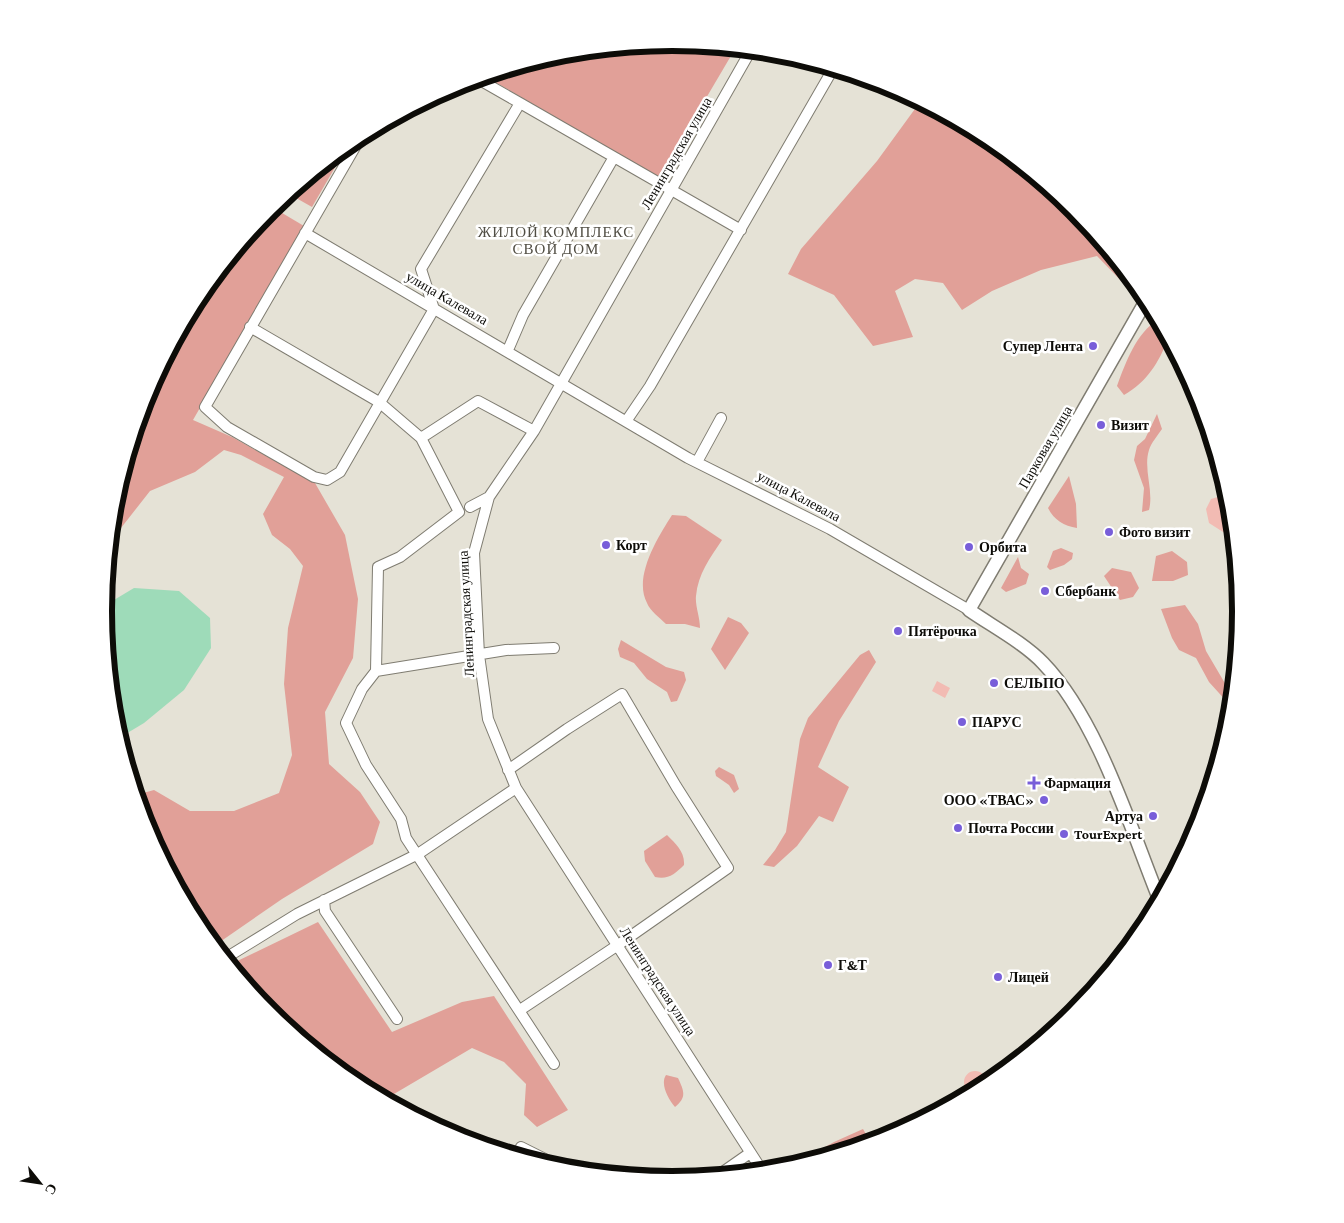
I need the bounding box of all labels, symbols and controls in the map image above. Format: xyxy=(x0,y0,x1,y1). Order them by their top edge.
street label: Ленинградская улица xyxy=(637,93,715,212)
district label: ЖИЛОЙ КОМПЛЕКС СВОЙ ДОМ xyxy=(478,224,634,257)
street label: улица Калевала xyxy=(403,268,491,328)
place label: Супер Лента xyxy=(1003,338,1083,354)
marker: Супер Лента xyxy=(1087,340,1099,352)
street label: Парковая улица xyxy=(1015,402,1075,491)
place label: Визит xyxy=(1111,417,1149,433)
marker: Визит xyxy=(1095,419,1107,431)
street label: улица Калевала xyxy=(755,467,844,525)
place label: Фото визит xyxy=(1119,524,1191,540)
marker: Фото визит xyxy=(1103,526,1115,538)
place label: Корт xyxy=(616,537,647,553)
marker: Корт xyxy=(600,539,612,551)
place label: Орбита xyxy=(979,539,1027,555)
marker: Орбита xyxy=(963,541,975,553)
street label: Ленинградская улица xyxy=(455,549,477,678)
place label: Сбербанк xyxy=(1055,583,1117,599)
marker: Сбербанк xyxy=(1039,585,1051,597)
place label: Пятёрочка xyxy=(908,623,977,639)
marker: Пятёрочка xyxy=(892,625,904,637)
place label: СЕЛЬПО xyxy=(1004,675,1065,691)
marker: СЕЛЬПО xyxy=(988,677,1000,689)
place label: ПАРУС xyxy=(972,714,1022,730)
marker: ПАРУС xyxy=(956,716,968,728)
place label: Фармация xyxy=(1044,775,1111,791)
marker: Фармация xyxy=(1028,777,1040,789)
place label: ООО «ТВАС» xyxy=(944,792,1034,808)
marker: ООО «ТВАС» xyxy=(1038,794,1050,806)
place label: Артуа xyxy=(1105,808,1143,824)
marker: Артуа xyxy=(1147,810,1159,822)
place label: Почта России xyxy=(968,820,1054,836)
marker: Почта России xyxy=(952,822,964,834)
place label: TourExpert xyxy=(1074,826,1143,842)
marker: TourExpert xyxy=(1058,828,1070,840)
street label: Ленинградская улица xyxy=(617,923,700,1039)
place label: Г&Т xyxy=(838,957,868,973)
marker: Г&Т xyxy=(822,959,834,971)
place label: Лицей xyxy=(1008,969,1049,985)
marker: Лицей xyxy=(992,971,1004,983)
north arrow xyxy=(15,1158,65,1208)
text: С xyxy=(42,1181,61,1198)

